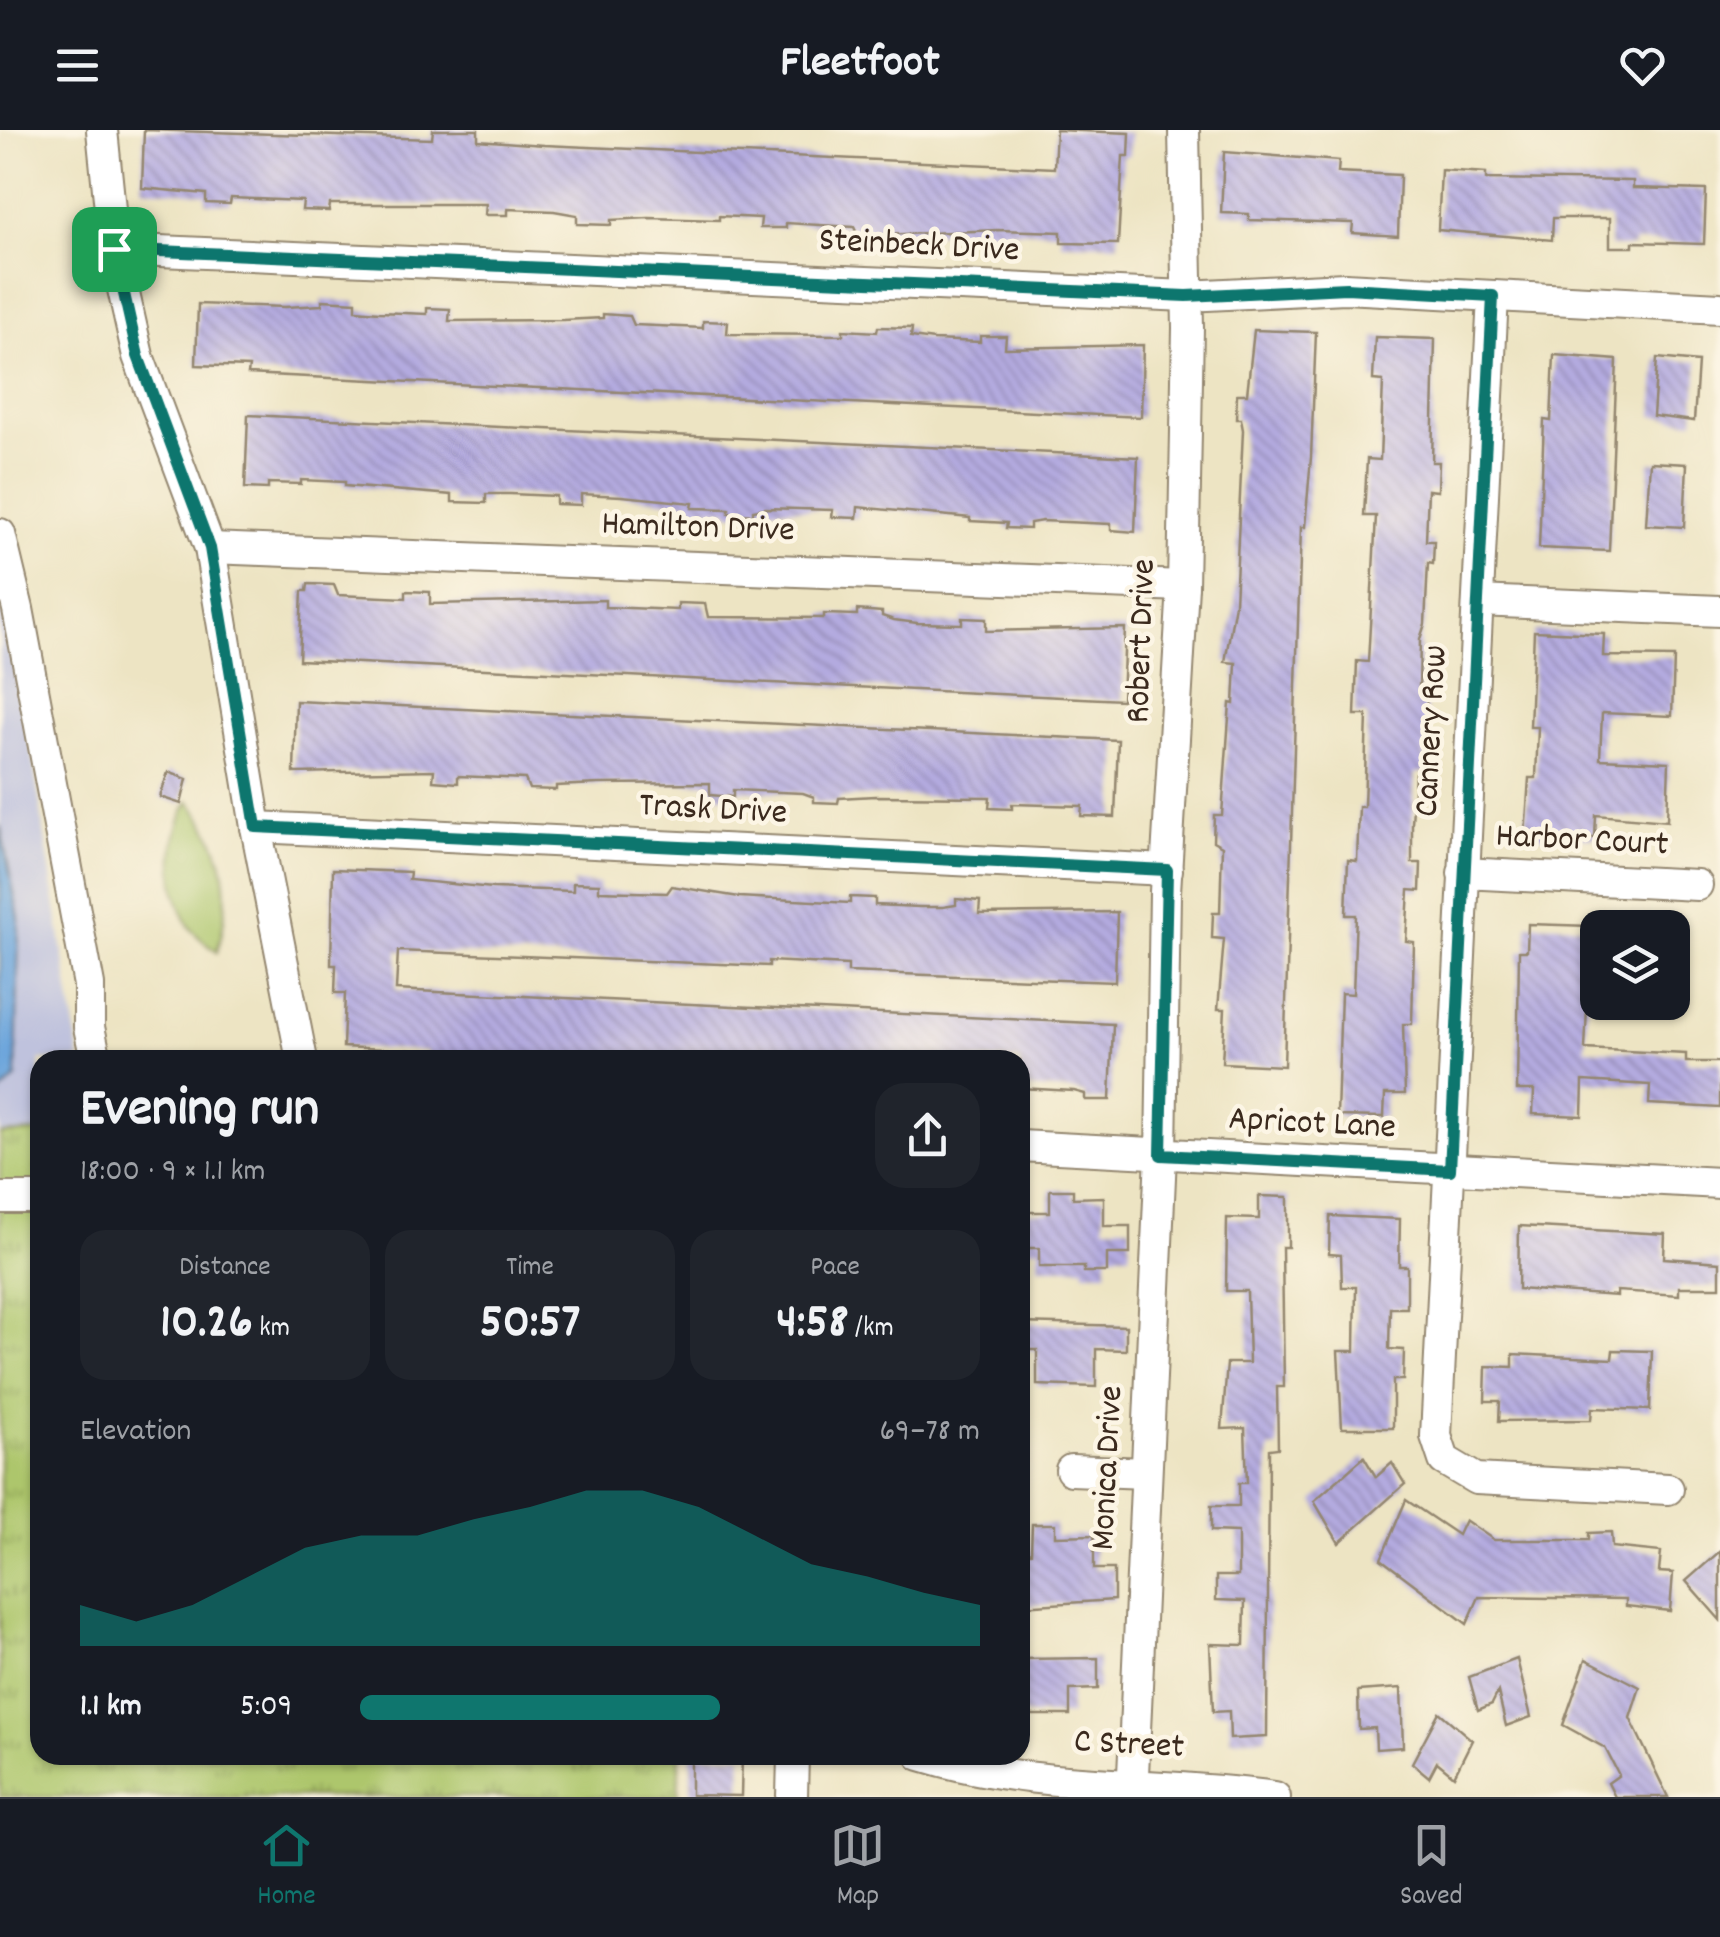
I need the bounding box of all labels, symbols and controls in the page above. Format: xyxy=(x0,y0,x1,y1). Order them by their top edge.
text: Fleetfoot xyxy=(780,33,940,97)
icon: menu xyxy=(50,38,105,93)
icon: heart xyxy=(1615,38,1670,93)
pin xyxy=(72,207,157,292)
street label: Steinbeck Drive xyxy=(817,217,1021,277)
icon: arrive xyxy=(87,222,142,277)
street label: Hamilton Drive xyxy=(601,501,795,557)
street label: Robert Drive xyxy=(1115,558,1171,724)
street label: Cannery Row xyxy=(1404,644,1462,818)
street label: Trask Drive xyxy=(638,782,788,840)
street label: Harbor Court xyxy=(1494,813,1670,871)
map controls xyxy=(1580,910,1690,1020)
button: layers xyxy=(1580,910,1690,1020)
text: Evening run xyxy=(80,1073,319,1152)
button: share xyxy=(875,1083,980,1188)
street label: Apricot Lane xyxy=(1227,1096,1397,1154)
text: 18:00 · 9 × 1.1 km xyxy=(80,1150,266,1196)
text: Distance xyxy=(179,1249,271,1289)
text: Time xyxy=(506,1249,554,1289)
text: Pace xyxy=(810,1249,860,1289)
text: 10.26 xyxy=(160,1289,253,1361)
text: 50:57 xyxy=(480,1289,581,1361)
text: 4:58 xyxy=(776,1289,849,1361)
text: km xyxy=(253,1310,290,1350)
text: /km xyxy=(849,1310,894,1350)
street label: Monica Drive xyxy=(1080,1384,1138,1552)
text: Elevation xyxy=(80,1410,191,1456)
text: 69–78 m xyxy=(879,1410,980,1456)
text: 1.1 km xyxy=(80,1685,142,1731)
text: 5:09 xyxy=(240,1685,292,1731)
street label: C Street xyxy=(1073,1718,1185,1774)
tab: Home xyxy=(257,1818,316,1918)
tab: Map xyxy=(830,1818,885,1918)
tab: Saved xyxy=(1400,1818,1463,1918)

